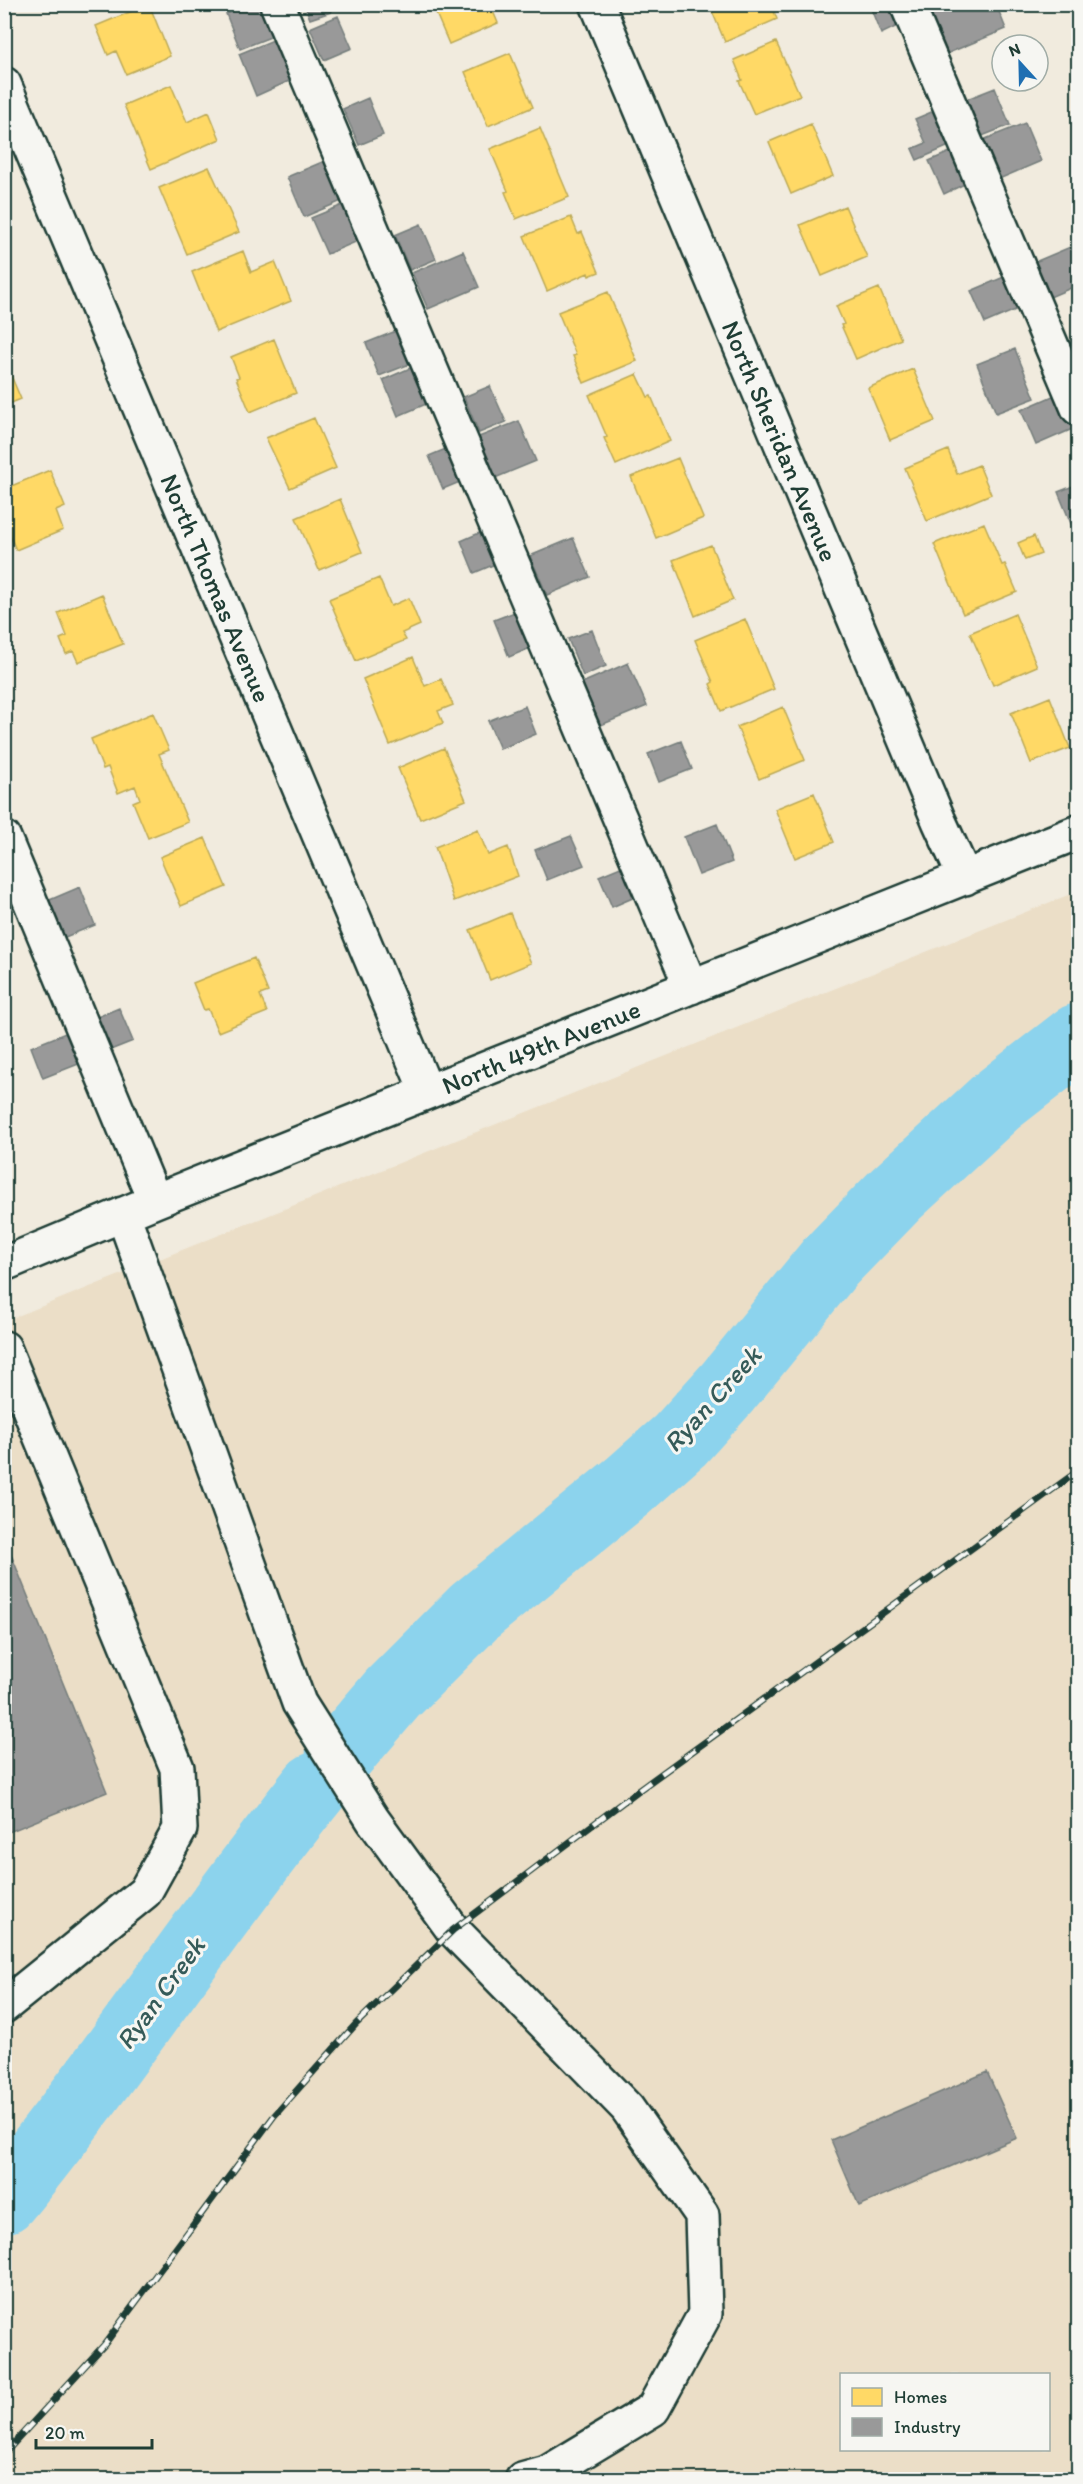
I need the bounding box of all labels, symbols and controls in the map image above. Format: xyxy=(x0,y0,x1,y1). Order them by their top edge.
north arrow xyxy=(990,33,1050,93)
text: N xyxy=(1006,39,1023,60)
street label: North Sheridan Avenue xyxy=(715,316,845,566)
street label: North Thomas Avenue xyxy=(153,469,279,707)
street label: North 49th Avenue xyxy=(437,993,645,1101)
water label: Ryan Creek xyxy=(656,1338,769,1459)
water label: Ryan Creek xyxy=(108,1929,213,2056)
legend xyxy=(840,2373,1050,2451)
text: Homes xyxy=(894,2386,947,2408)
scale bar xyxy=(36,2412,152,2450)
text: Industry xyxy=(894,2416,961,2438)
text: 20 m xyxy=(45,2422,85,2444)

